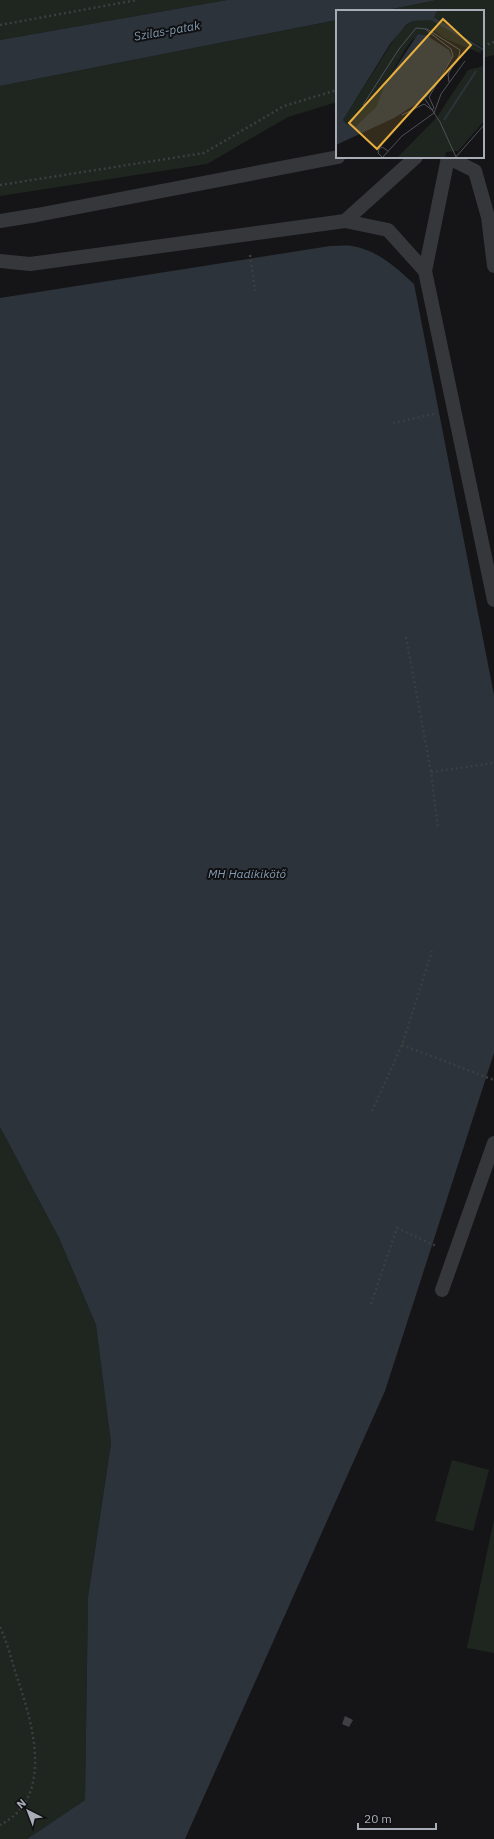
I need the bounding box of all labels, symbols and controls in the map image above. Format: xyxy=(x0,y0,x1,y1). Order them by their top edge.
inset map xyxy=(336,10,484,158)
water label: Szilas-patak xyxy=(133,17,202,44)
water label: MH Hadikikötő xyxy=(208,866,286,881)
north arrow xyxy=(8,1791,48,1831)
text: N xyxy=(14,1796,29,1811)
scale bar xyxy=(358,1805,436,1831)
text: 20 m xyxy=(364,1811,392,1826)

